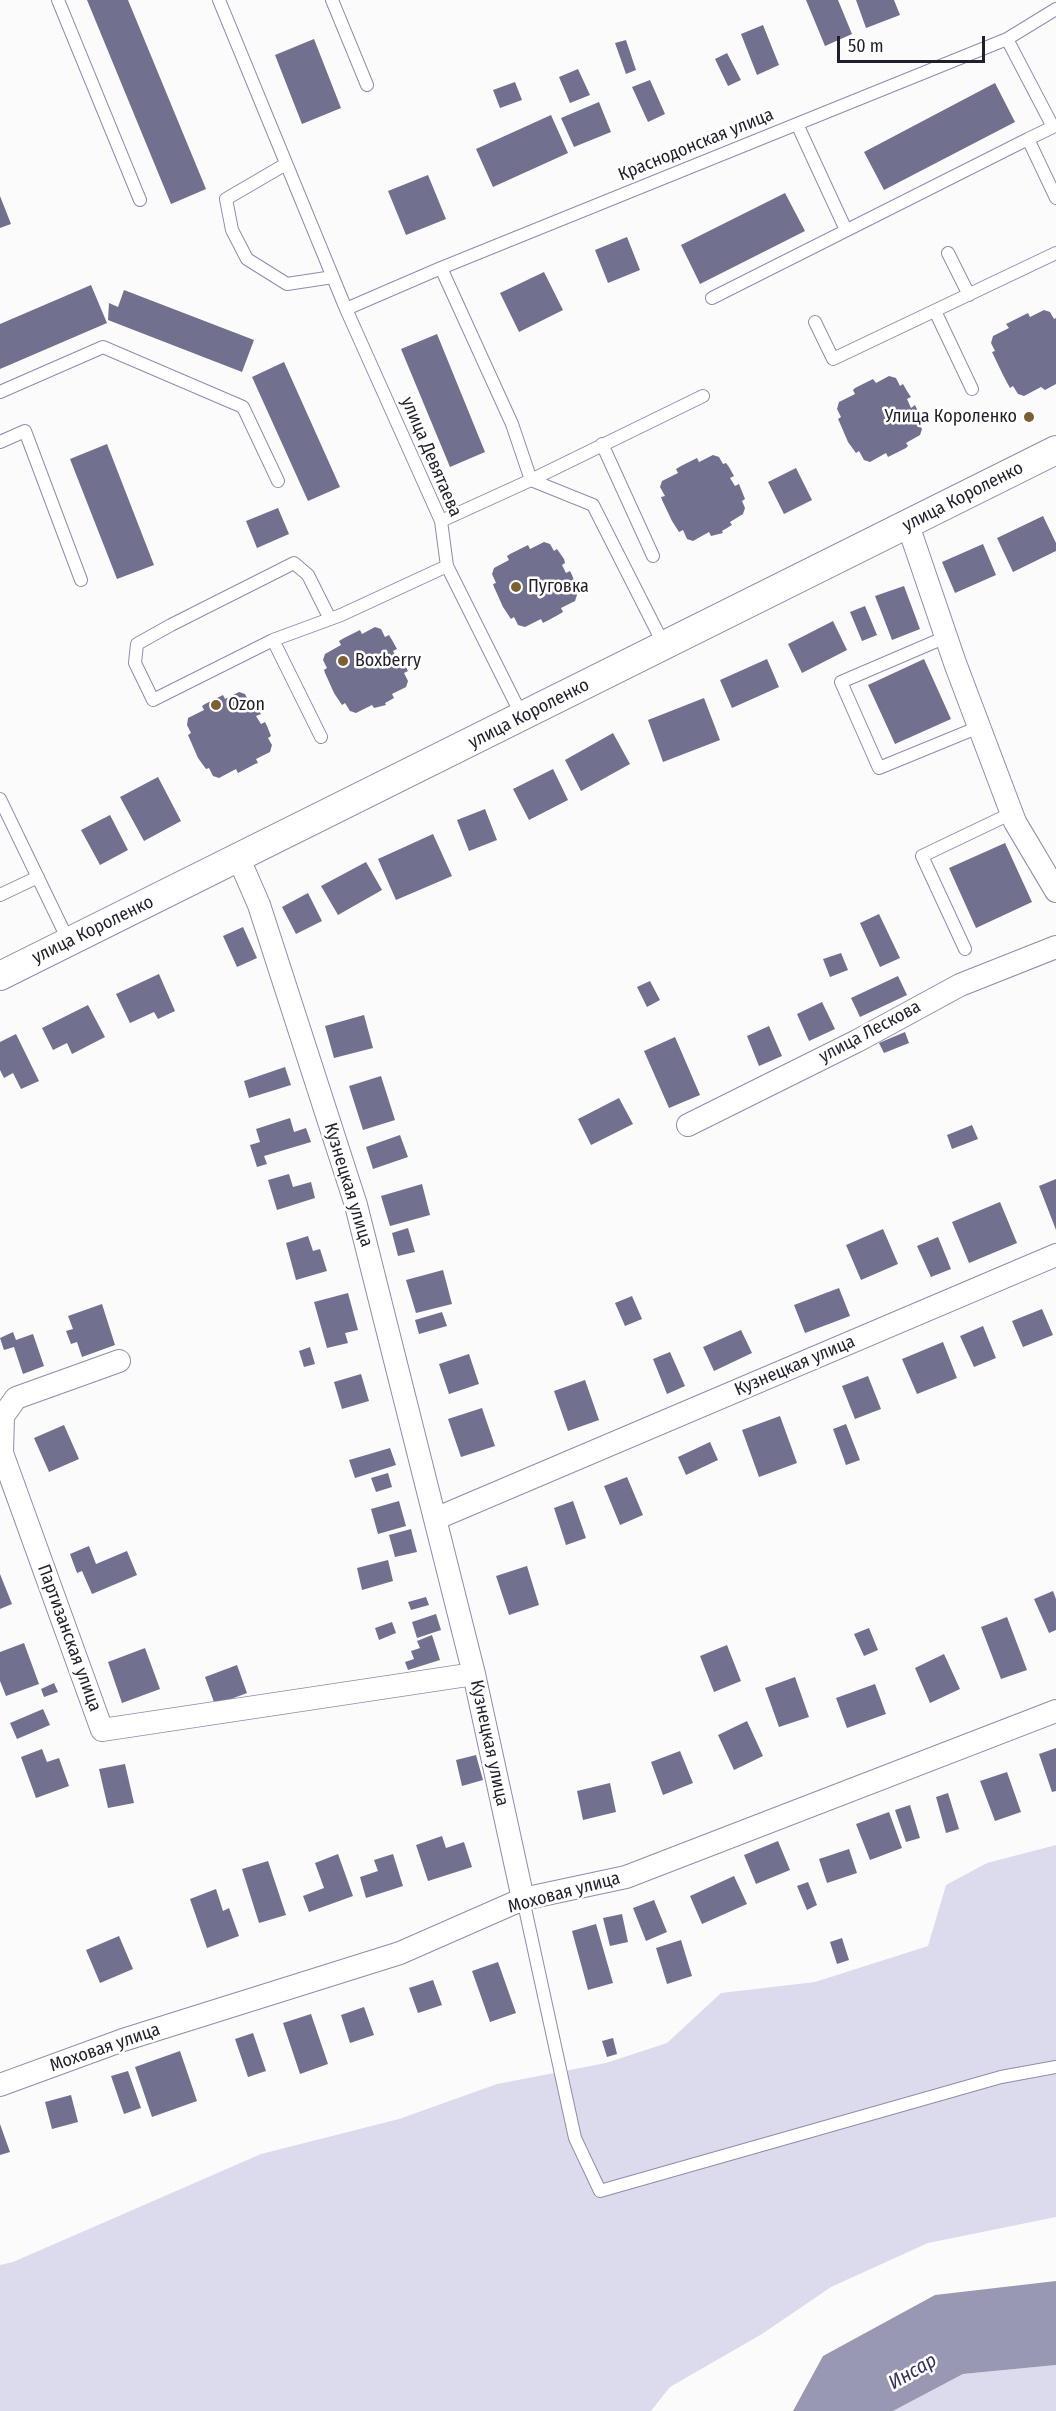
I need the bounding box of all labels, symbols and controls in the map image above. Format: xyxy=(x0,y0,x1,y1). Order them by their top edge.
scale bar xyxy=(840,24,988,62)
text: 50 m xyxy=(848,35,884,57)
street label: Краснодонская улица xyxy=(615,104,777,186)
street label: улица Девятаева xyxy=(396,394,466,520)
place label: Улица Короленко xyxy=(884,406,1017,428)
marker: Улица Короленко xyxy=(1022,410,1036,424)
street label: улица Короленко xyxy=(899,457,1027,537)
place label: Пуговка xyxy=(528,576,589,598)
marker: Пуговка xyxy=(509,580,523,594)
place label: Boxberry xyxy=(355,650,421,672)
marker: Boxberry xyxy=(336,654,350,668)
street label: улица Короленко xyxy=(465,674,593,754)
place label: Ozon xyxy=(228,694,265,716)
marker: Ozon xyxy=(209,698,223,712)
street label: улица Короленко xyxy=(29,891,157,969)
street label: улица Лескова xyxy=(816,996,924,1068)
street label: Кузнецкая улица xyxy=(319,1120,377,1250)
street label: Кузнецкая улица xyxy=(732,1331,858,1401)
street label: Партизанская улица xyxy=(32,1561,106,1715)
street label: Кузнецкая улица xyxy=(465,1678,513,1808)
street label: Моховая улица xyxy=(506,1868,622,1918)
street label: Моховая улица xyxy=(47,2019,163,2077)
water label: Инсар xyxy=(885,2349,941,2395)

